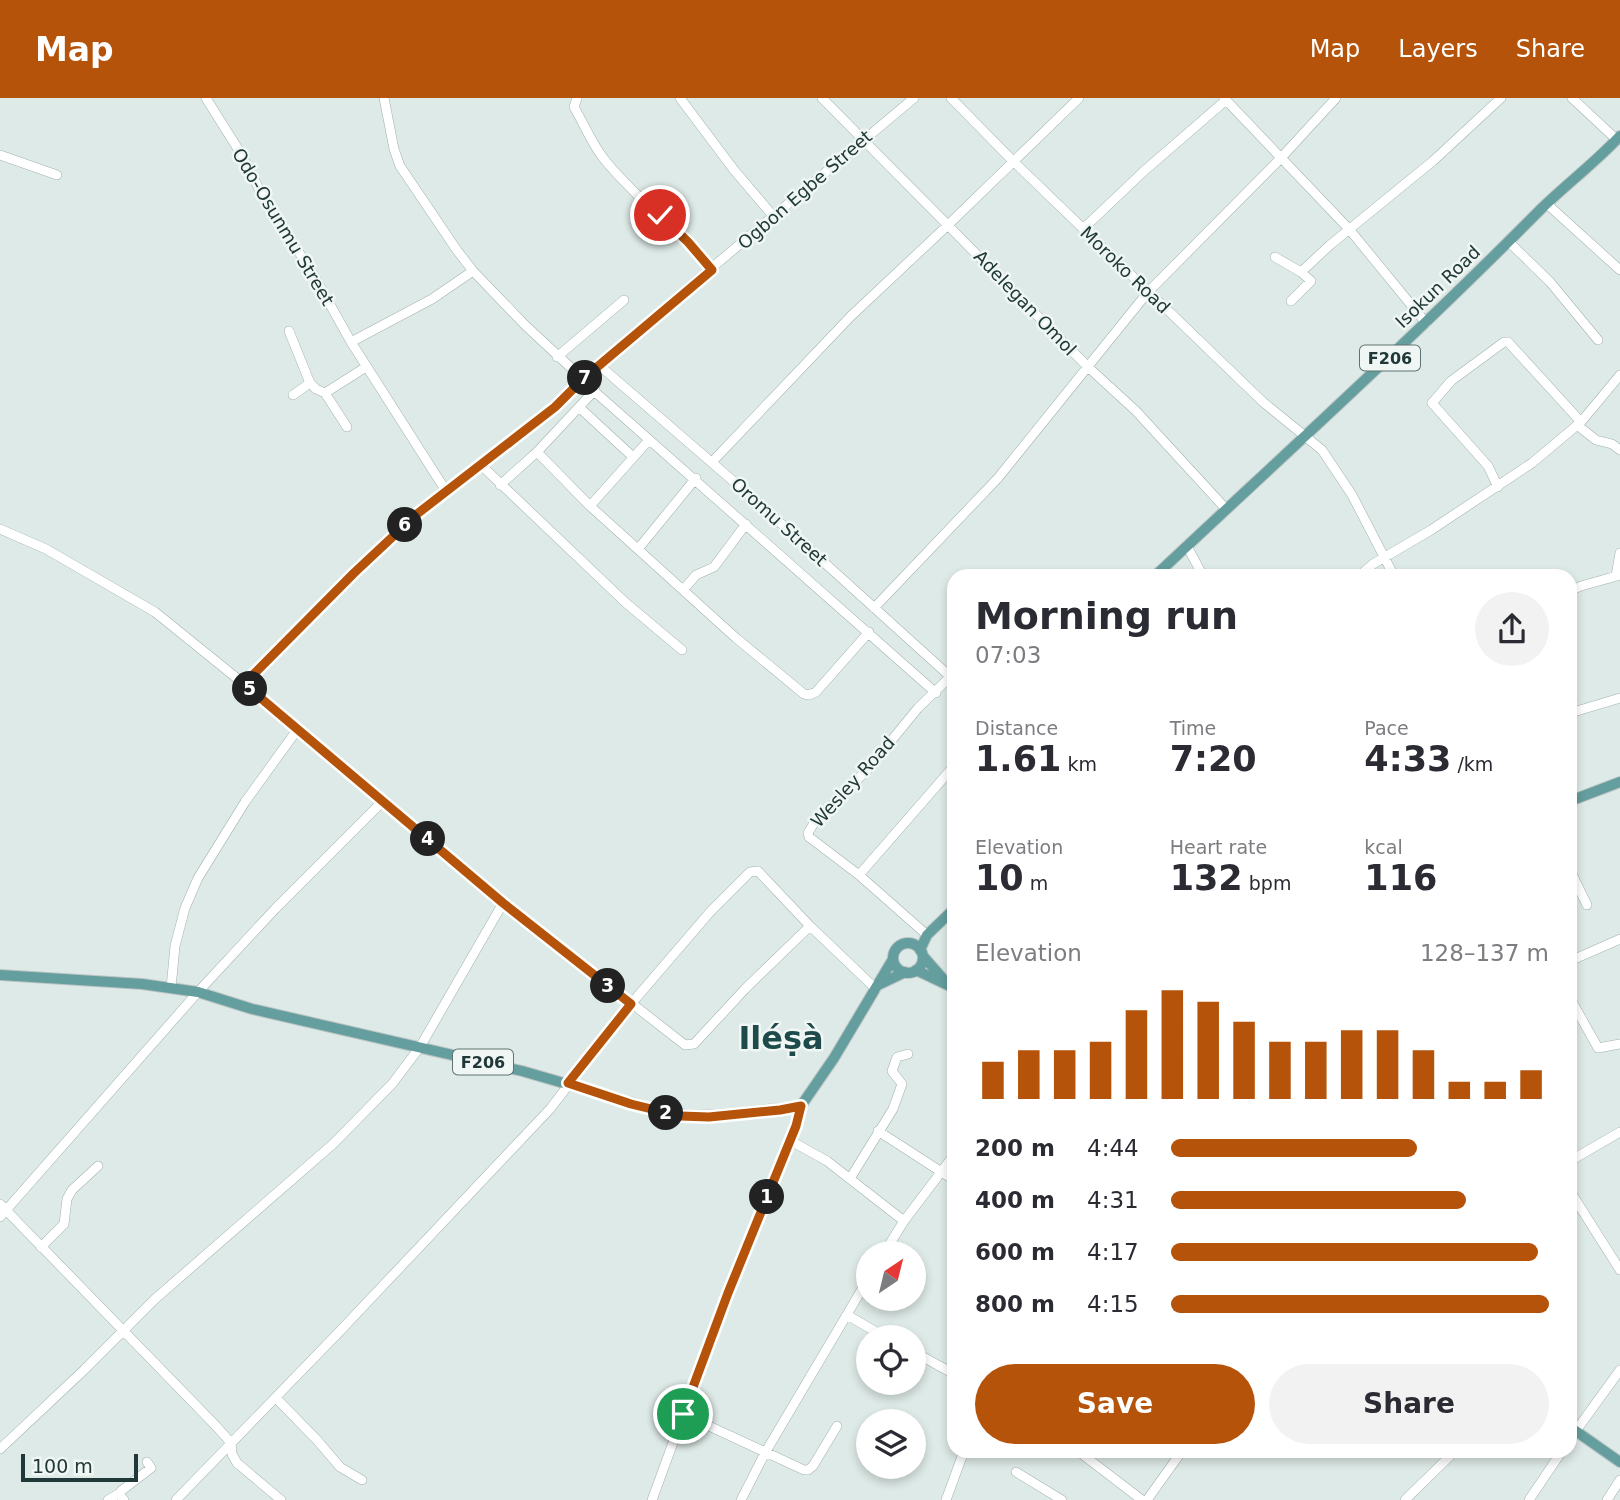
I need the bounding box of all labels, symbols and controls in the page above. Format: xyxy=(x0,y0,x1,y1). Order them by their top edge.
text: Map xyxy=(35,30,114,69)
text: Map xyxy=(1310,35,1360,63)
text: Layers xyxy=(1398,35,1478,63)
text: Share xyxy=(1516,35,1585,63)
street label: Ogbon Egbe Street xyxy=(733,126,876,254)
street label: Odo-Osunmu Street xyxy=(228,144,339,309)
pin xyxy=(630,185,690,245)
icon: check xyxy=(641,196,679,234)
street label: Moroko Road xyxy=(1076,222,1174,318)
street label: Isokun Road xyxy=(1391,241,1484,332)
street label: Adelegan Omol xyxy=(970,246,1081,360)
road number: F206 xyxy=(1360,346,1420,370)
pin: 7 xyxy=(568,360,602,396)
text: 7 xyxy=(578,366,591,388)
street label: Oromu Street xyxy=(727,473,832,570)
pin: 6 xyxy=(388,508,422,542)
text: 6 xyxy=(398,513,411,535)
button: share xyxy=(1475,592,1549,666)
text: Morning run xyxy=(975,594,1238,638)
text: 07:03 xyxy=(975,642,1041,668)
pin: 5 xyxy=(232,672,268,706)
text: 5 xyxy=(243,677,256,699)
text: Distance xyxy=(975,717,1058,739)
text: Time xyxy=(1170,717,1216,739)
text: Pace xyxy=(1364,717,1409,739)
street label: Wesley Road xyxy=(806,732,899,831)
text: 1.61 xyxy=(975,739,1061,779)
text: 7:20 xyxy=(1170,739,1257,779)
text: 4:33 xyxy=(1364,739,1451,779)
text: km xyxy=(1061,753,1097,775)
text: /km xyxy=(1451,753,1493,775)
pin: 4 xyxy=(410,822,446,856)
text: 4 xyxy=(421,827,434,849)
text: Elevation xyxy=(975,836,1063,858)
text: Heart rate xyxy=(1170,836,1267,858)
text: kcal xyxy=(1364,836,1403,858)
text: 10 xyxy=(975,858,1024,898)
text: 132 xyxy=(1170,858,1243,898)
text: 116 xyxy=(1364,858,1437,898)
text: m xyxy=(1024,872,1048,894)
text: bpm xyxy=(1243,872,1291,894)
text: Elevation xyxy=(975,940,1082,966)
text: 128–137 m xyxy=(1420,940,1549,966)
pin: 3 xyxy=(590,968,626,1004)
text: 3 xyxy=(601,974,614,996)
district label: Iléṣà xyxy=(738,1019,824,1057)
road number: F206 xyxy=(453,1050,513,1074)
pin: 2 xyxy=(648,1096,684,1130)
text: 2 xyxy=(659,1101,672,1123)
text: 200 m xyxy=(975,1135,1055,1161)
text: 4:44 xyxy=(1087,1135,1139,1161)
pin: 1 xyxy=(750,1180,784,1214)
text: 1 xyxy=(760,1185,773,1207)
text: 400 m xyxy=(975,1187,1055,1213)
text: 4:31 xyxy=(1087,1187,1139,1213)
text: 600 m xyxy=(975,1239,1055,1265)
text: 4:17 xyxy=(1087,1239,1139,1265)
north arrow xyxy=(856,1241,926,1311)
map controls xyxy=(856,1241,926,1479)
text: 800 m xyxy=(975,1291,1055,1317)
text: 4:15 xyxy=(1087,1291,1139,1317)
button: locate xyxy=(856,1325,926,1395)
button: Save xyxy=(975,1364,1255,1444)
button: Share xyxy=(1269,1364,1549,1444)
pin xyxy=(653,1384,713,1444)
icon: arrive xyxy=(664,1395,702,1433)
button: layers xyxy=(856,1409,926,1479)
scale bar xyxy=(21,1451,138,1483)
text: 100 m xyxy=(32,1455,93,1477)

